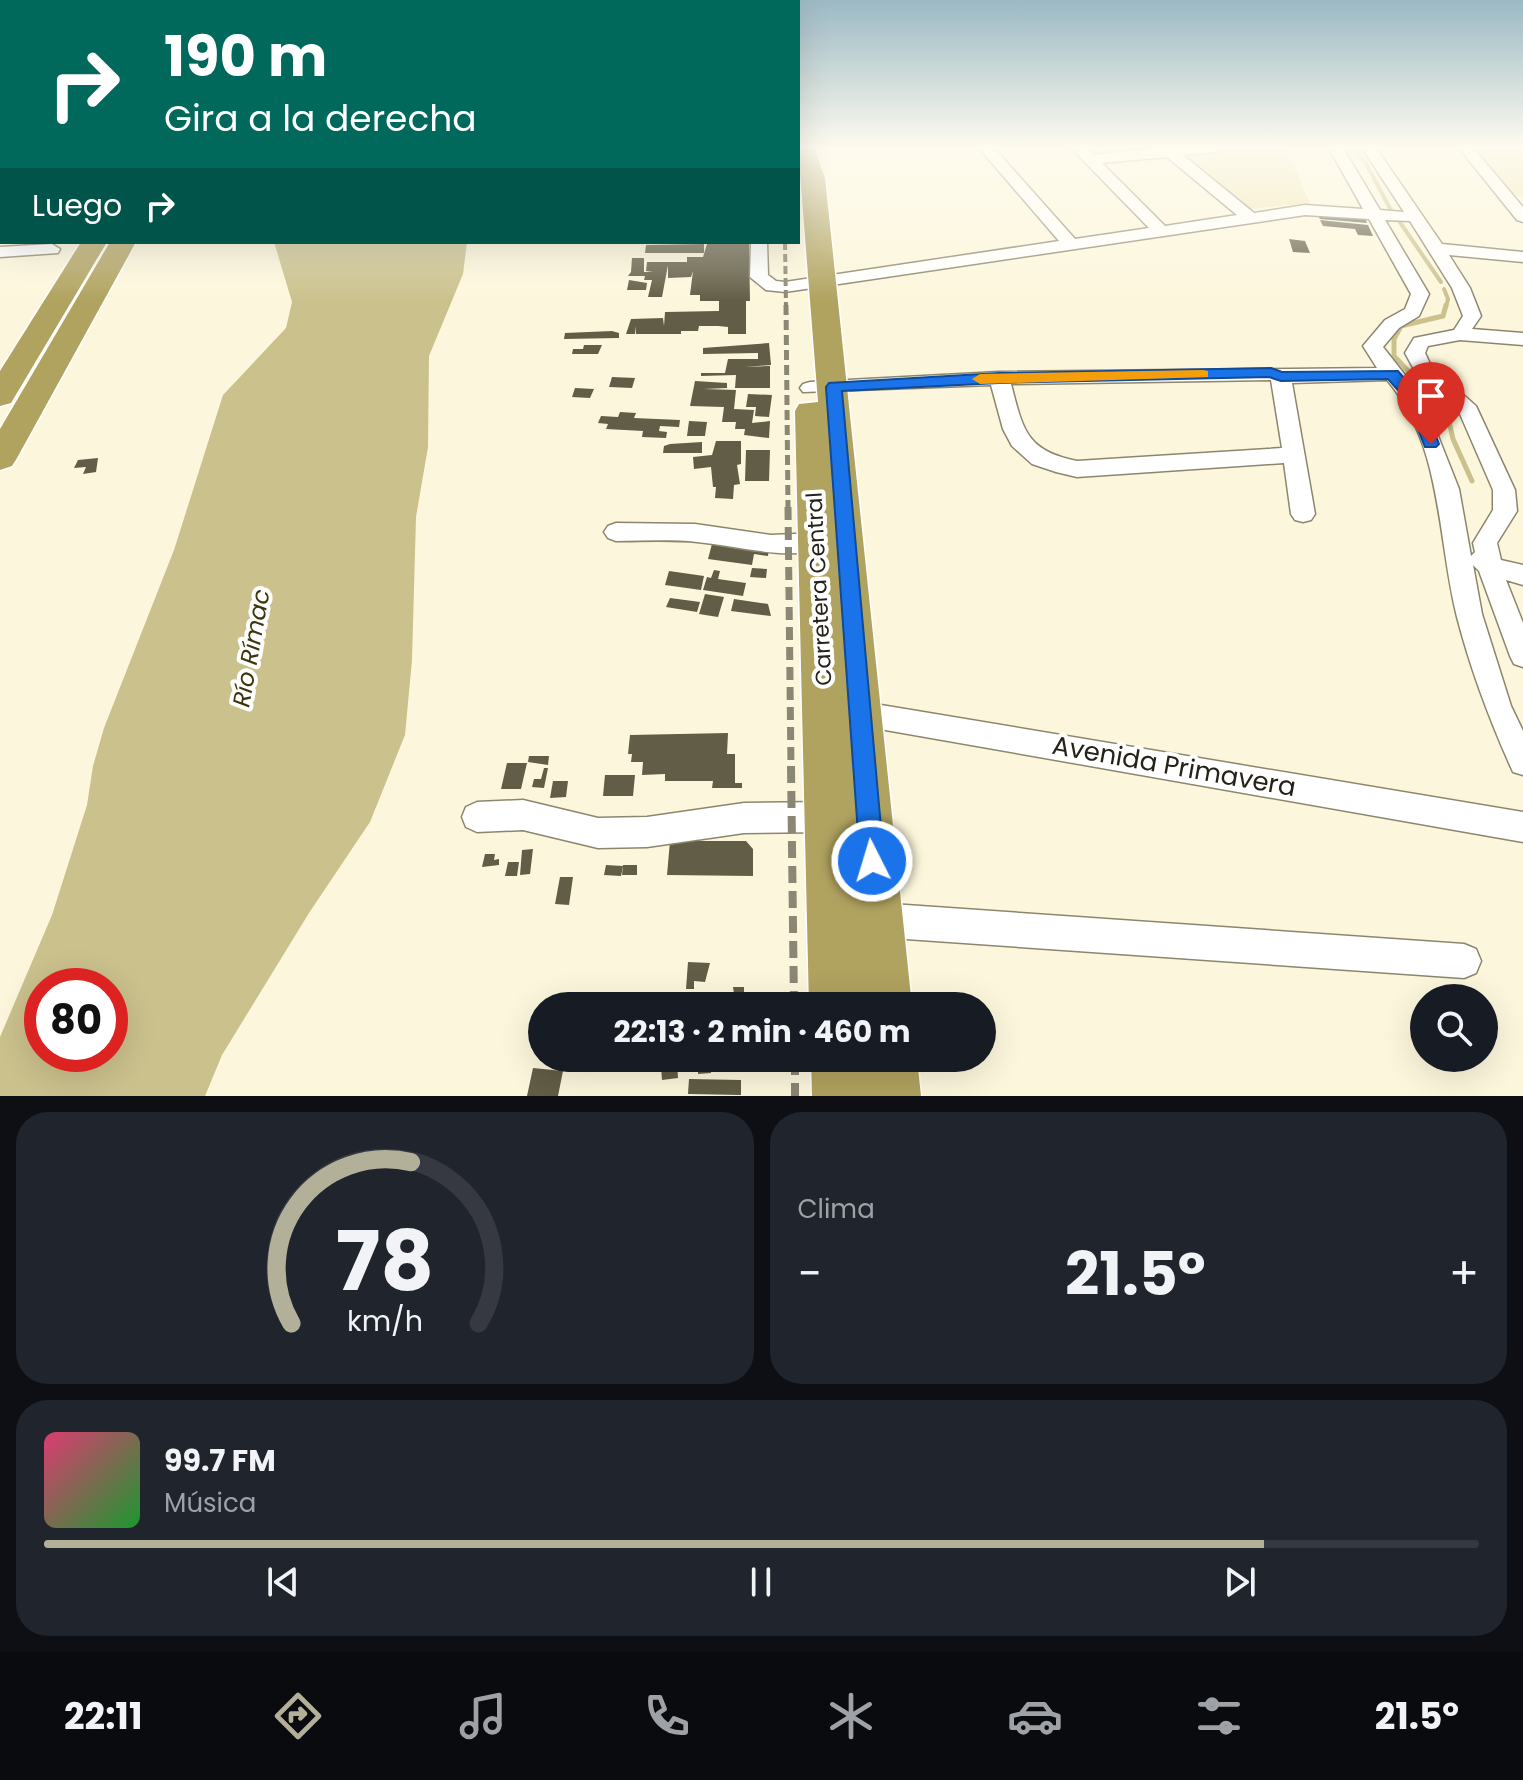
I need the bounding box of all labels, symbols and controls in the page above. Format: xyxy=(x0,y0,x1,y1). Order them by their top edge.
text: 190 m xyxy=(164,17,327,96)
icon: right xyxy=(32,32,136,136)
text: Gira a la derecha xyxy=(164,93,477,144)
text: Luego xyxy=(32,184,122,227)
icon: right xyxy=(138,184,182,228)
pin xyxy=(1397,362,1465,444)
icon: arrive xyxy=(1409,374,1453,418)
street label: Carretera Central xyxy=(798,491,840,687)
water label: Río Rímac xyxy=(224,587,278,709)
street label: Avenida Primavera xyxy=(1049,727,1299,805)
position arrow xyxy=(830,819,914,903)
speed limit sign: 80 xyxy=(24,968,128,1072)
map controls xyxy=(1410,984,1498,1072)
button: search xyxy=(1410,984,1498,1072)
text: 22:13 · 2 min · 460 m xyxy=(613,1010,911,1053)
text: Clima xyxy=(798,1191,875,1227)
text: 78 xyxy=(336,1203,434,1319)
text: 21.5° xyxy=(1065,1232,1206,1316)
text: − xyxy=(798,1243,822,1304)
text: + xyxy=(1449,1243,1479,1304)
text: km/h xyxy=(347,1301,423,1341)
text: 99.7 FM xyxy=(164,1439,276,1482)
text: Música xyxy=(164,1485,256,1521)
icon: previous xyxy=(261,1560,305,1604)
icon: pause xyxy=(739,1560,783,1604)
icon: next xyxy=(1218,1560,1262,1604)
icon: directions xyxy=(270,1688,326,1744)
icon: music xyxy=(455,1688,511,1744)
icon: phone xyxy=(639,1688,695,1744)
icon: climate xyxy=(823,1688,879,1744)
icon: car xyxy=(1007,1688,1063,1744)
icon: filters xyxy=(1191,1688,1247,1744)
text: 22:11 xyxy=(64,1691,142,1742)
text: 21.5° xyxy=(1375,1691,1459,1742)

